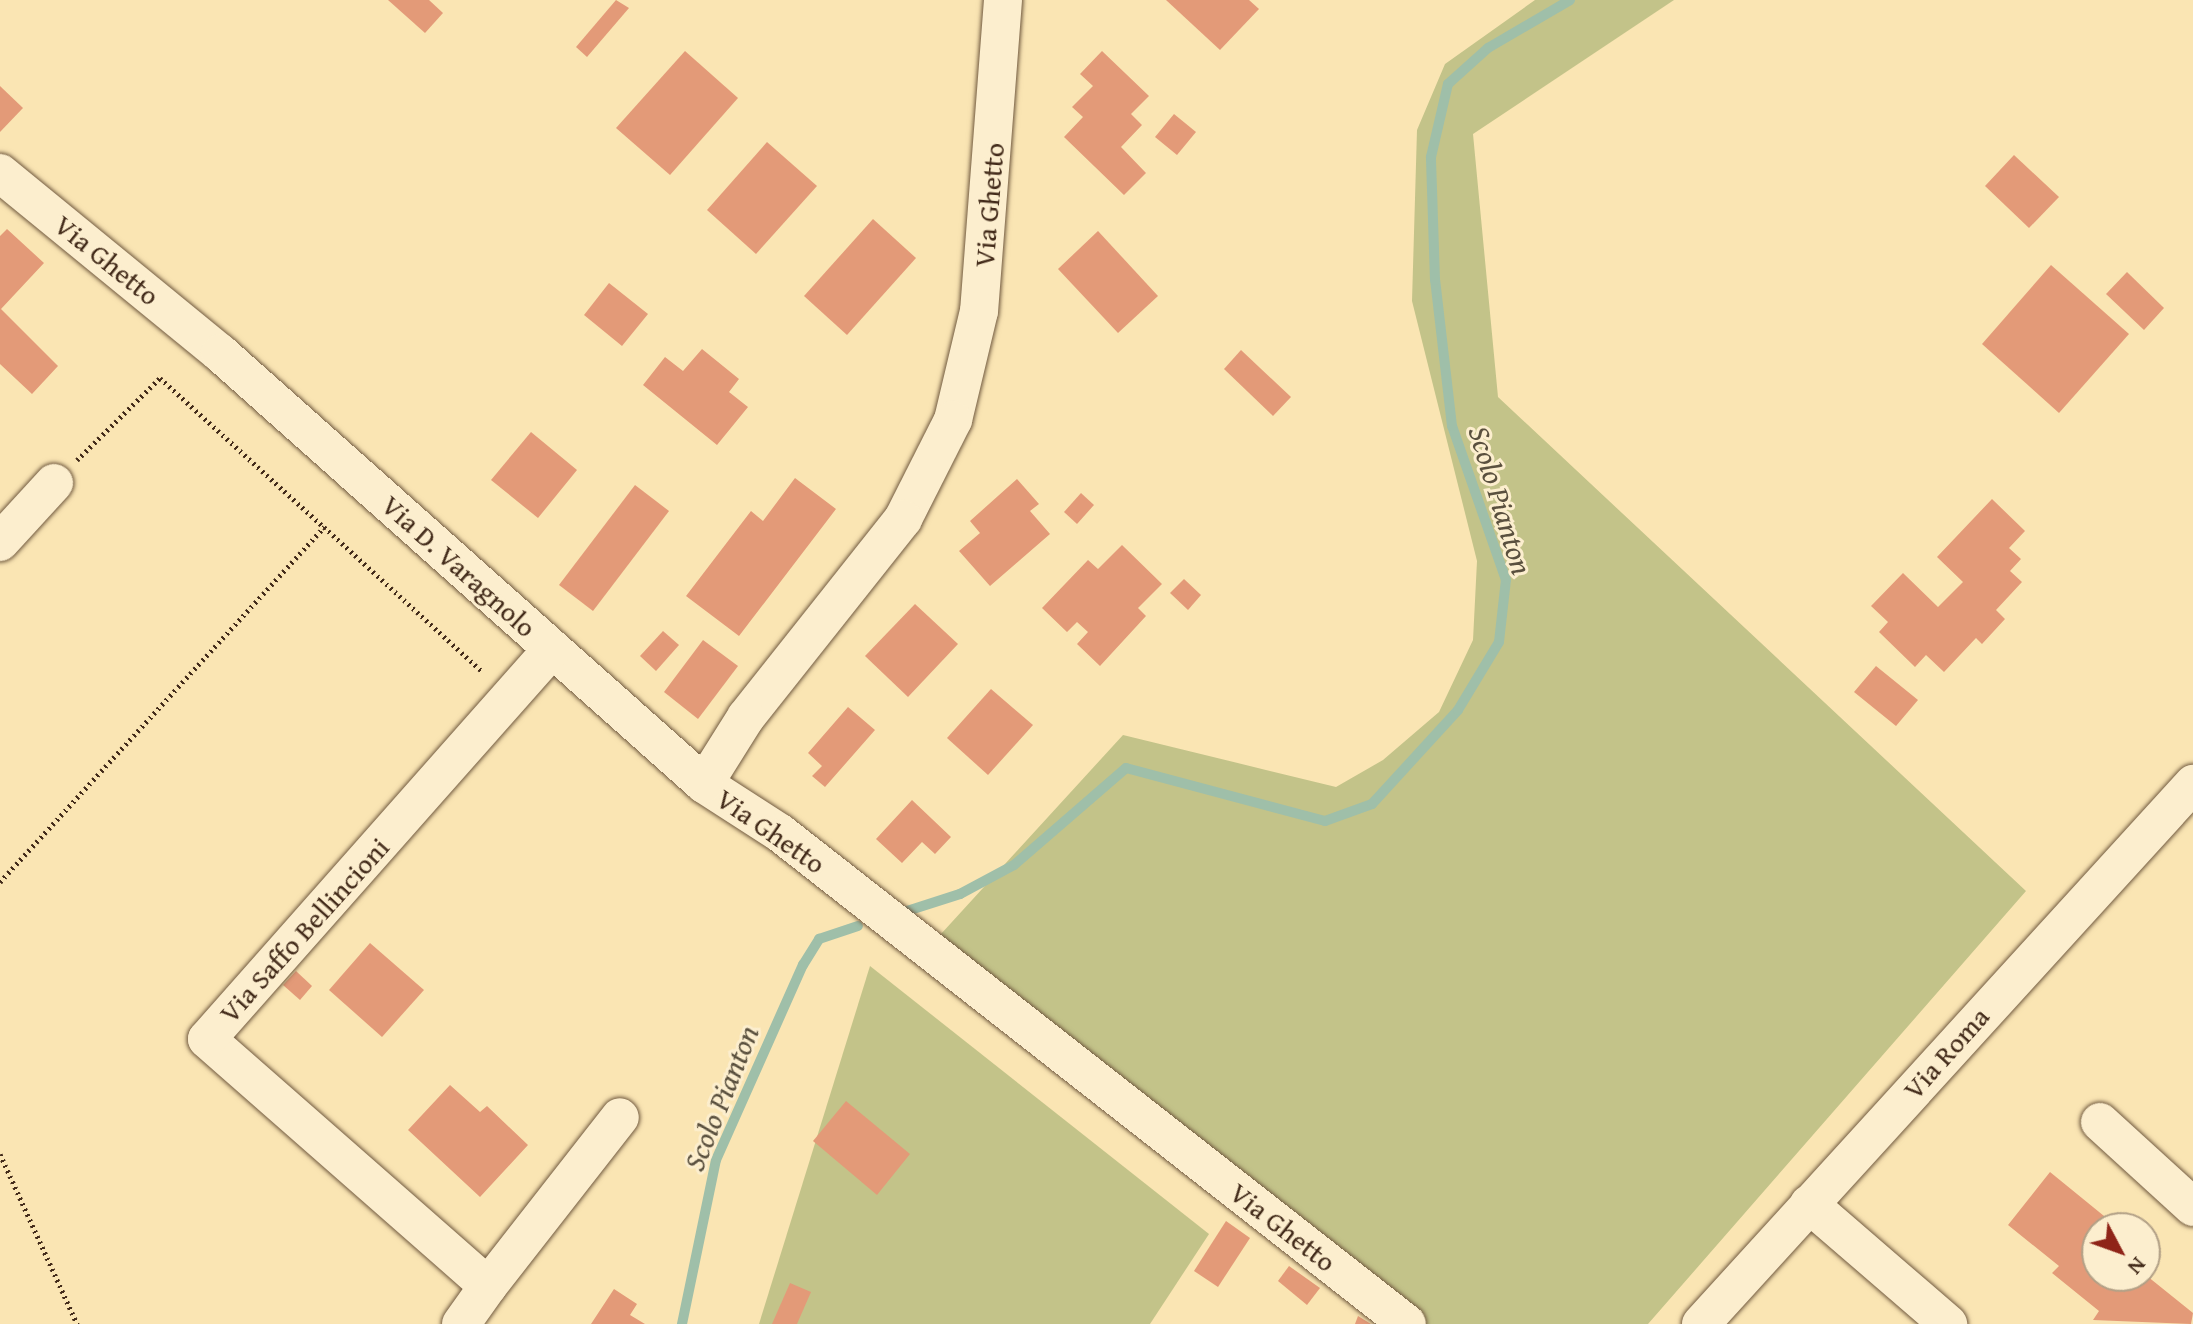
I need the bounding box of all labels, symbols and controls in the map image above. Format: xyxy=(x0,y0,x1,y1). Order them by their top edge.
street label: Via Ghetto xyxy=(967,141,1011,269)
street label: Via Ghetto xyxy=(48,208,166,312)
water label: Scolo Pianton xyxy=(1461,421,1541,579)
street label: Via D. Varagnolo xyxy=(375,488,543,644)
street label: Via Ghetto xyxy=(710,781,832,881)
street label: Via Saffo Bellincioni xyxy=(212,831,396,1029)
street label: Via Roma xyxy=(1896,1000,1996,1106)
water label: Scolo Pianton xyxy=(676,1020,766,1176)
street label: Via Ghetto xyxy=(1223,1175,1343,1279)
north arrow xyxy=(2081,1212,2161,1292)
text: N xyxy=(2121,1250,2155,1282)

